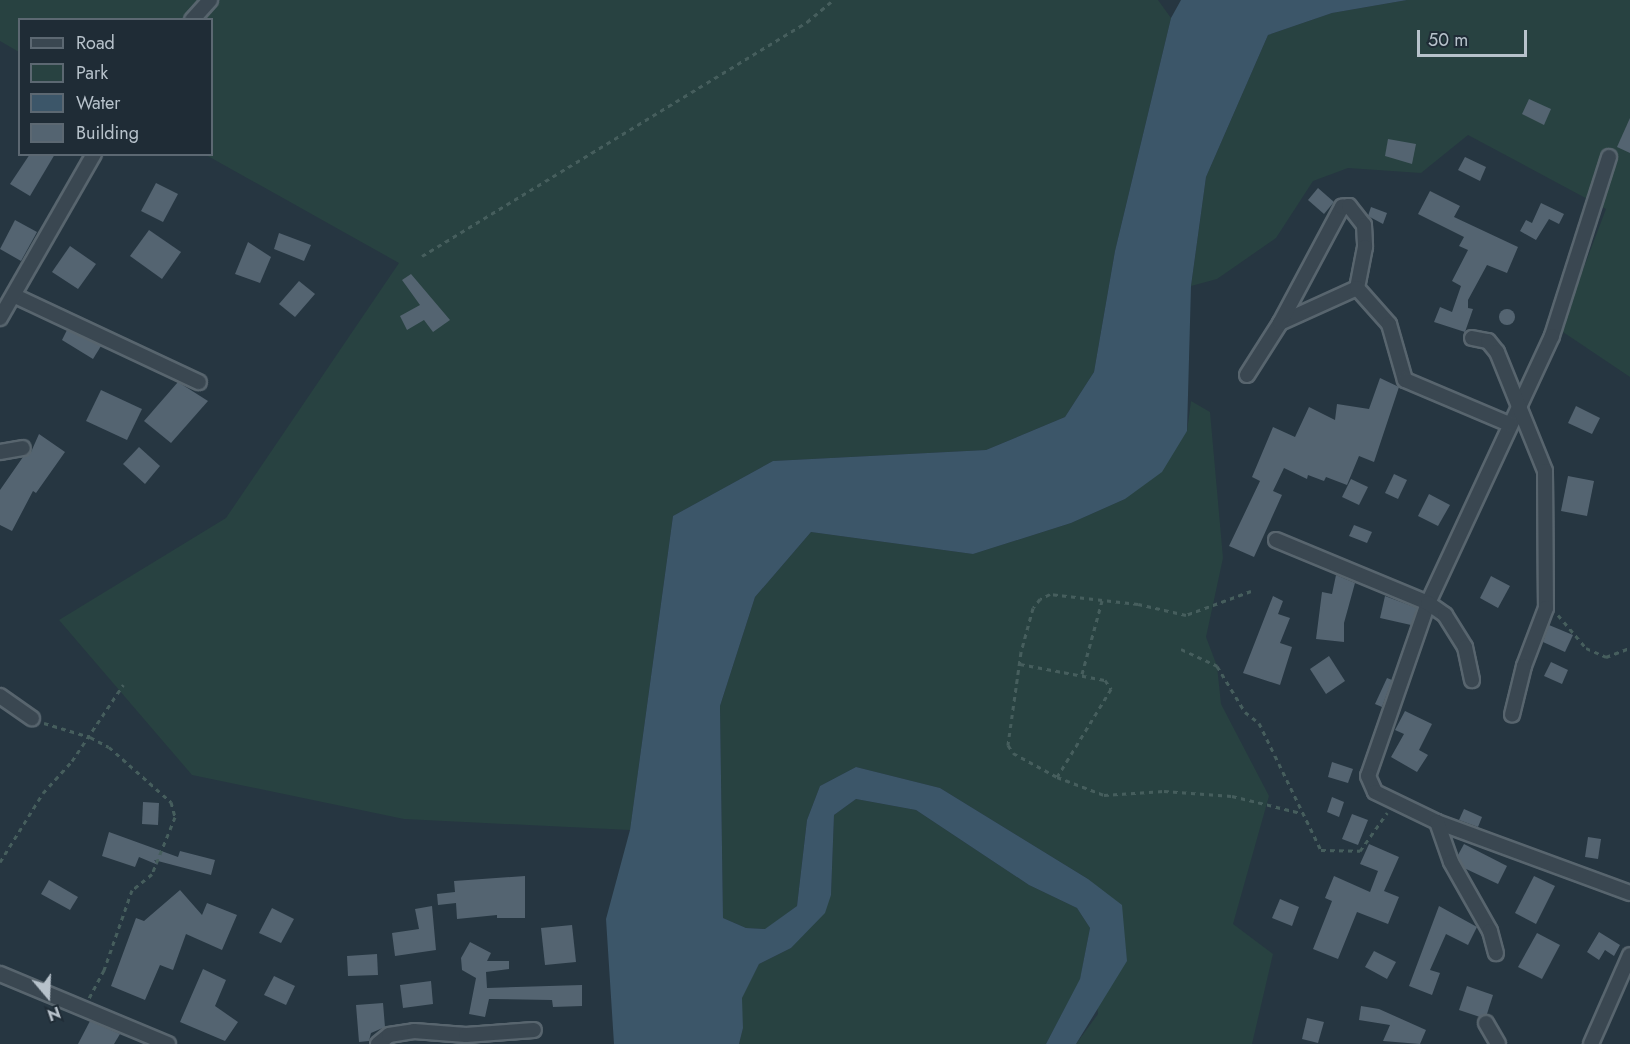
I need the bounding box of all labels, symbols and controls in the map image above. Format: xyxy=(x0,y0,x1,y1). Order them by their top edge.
legend xyxy=(18,18,213,156)
scale bar xyxy=(1420,18,1530,56)
text: 50 m xyxy=(1428,27,1468,53)
text: Road xyxy=(76,30,115,56)
text: Park xyxy=(76,60,108,86)
text: Water xyxy=(76,90,120,116)
text: Building xyxy=(76,120,139,146)
north arrow xyxy=(18,966,78,1026)
text: N xyxy=(44,1001,64,1026)

